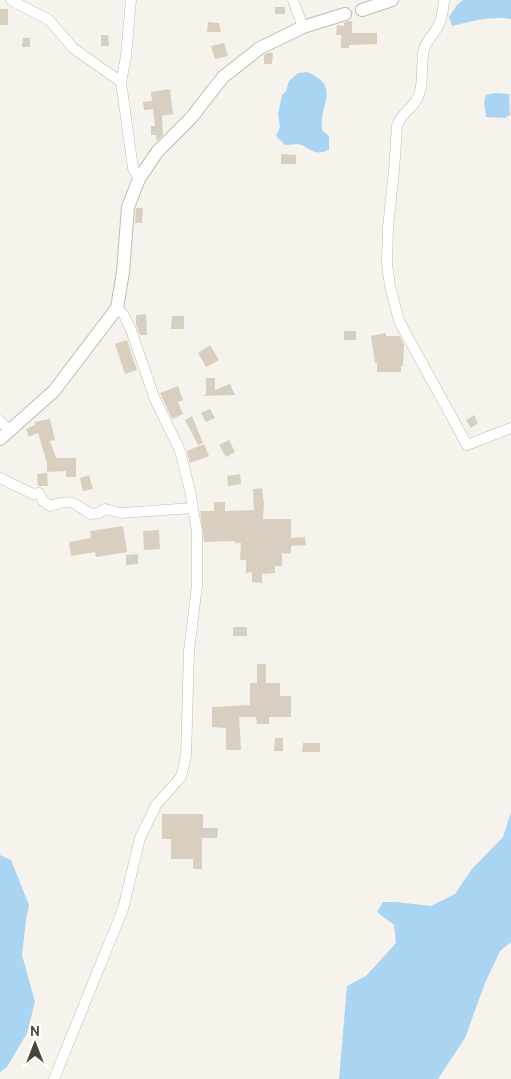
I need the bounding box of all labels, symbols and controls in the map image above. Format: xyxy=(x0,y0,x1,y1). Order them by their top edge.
north arrow xyxy=(10,1019,60,1069)
text: N xyxy=(30,1022,40,1040)

